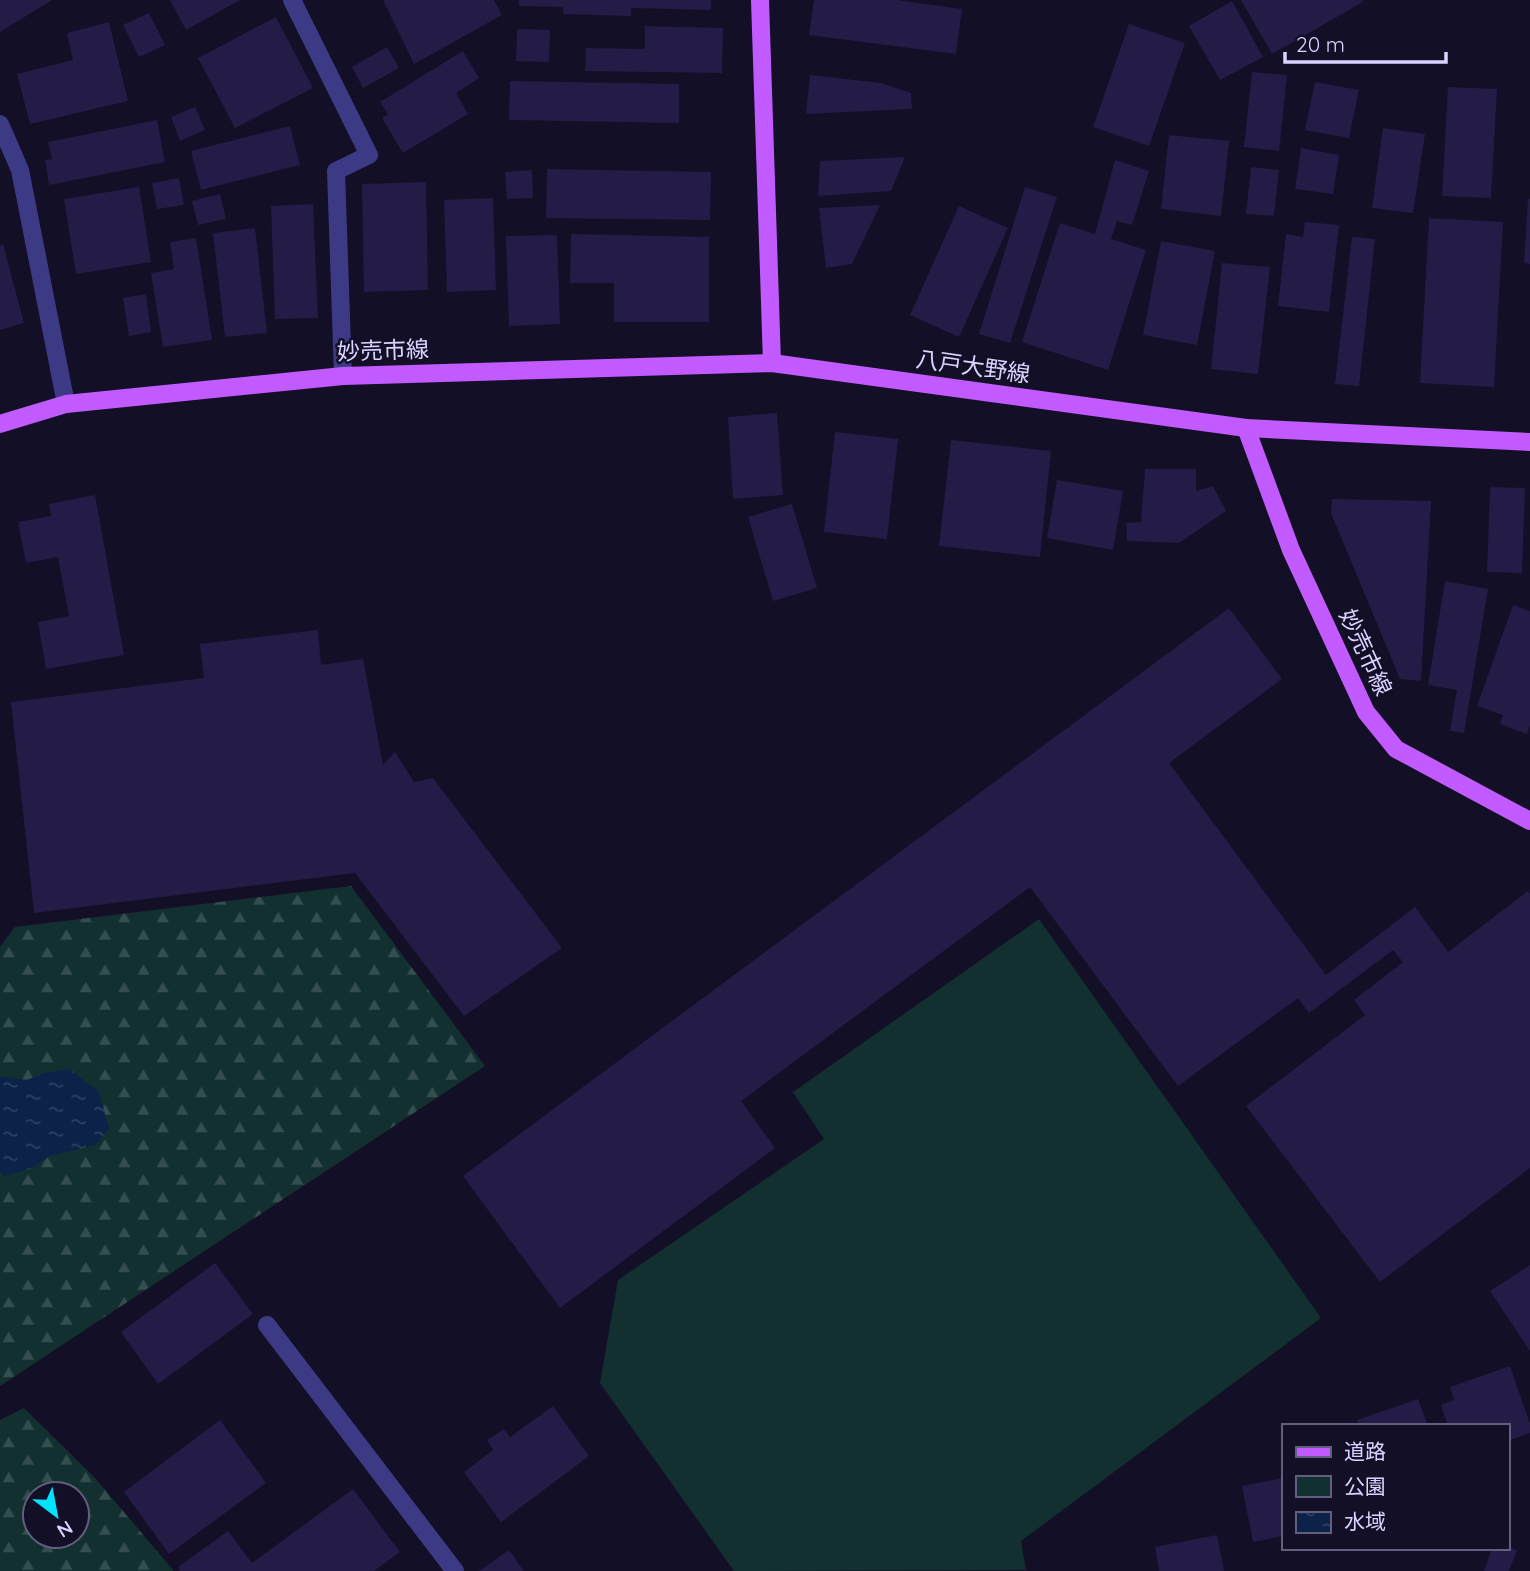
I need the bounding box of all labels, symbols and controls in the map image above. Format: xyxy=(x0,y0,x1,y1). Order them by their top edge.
scale bar xyxy=(1285,21,1446,65)
text: 20 m xyxy=(1296,31,1345,57)
street label: 妙売市線 xyxy=(337,334,429,366)
street label: 八戸大野線 xyxy=(914,344,1032,388)
street label: 妙売市線 xyxy=(1333,604,1399,700)
legend xyxy=(1282,1424,1509,1550)
text: 道路 xyxy=(1344,1438,1386,1464)
text: 公園 xyxy=(1344,1473,1386,1499)
north arrow xyxy=(21,1480,91,1550)
text: 水域 xyxy=(1344,1508,1386,1534)
text: N xyxy=(53,1516,77,1543)

